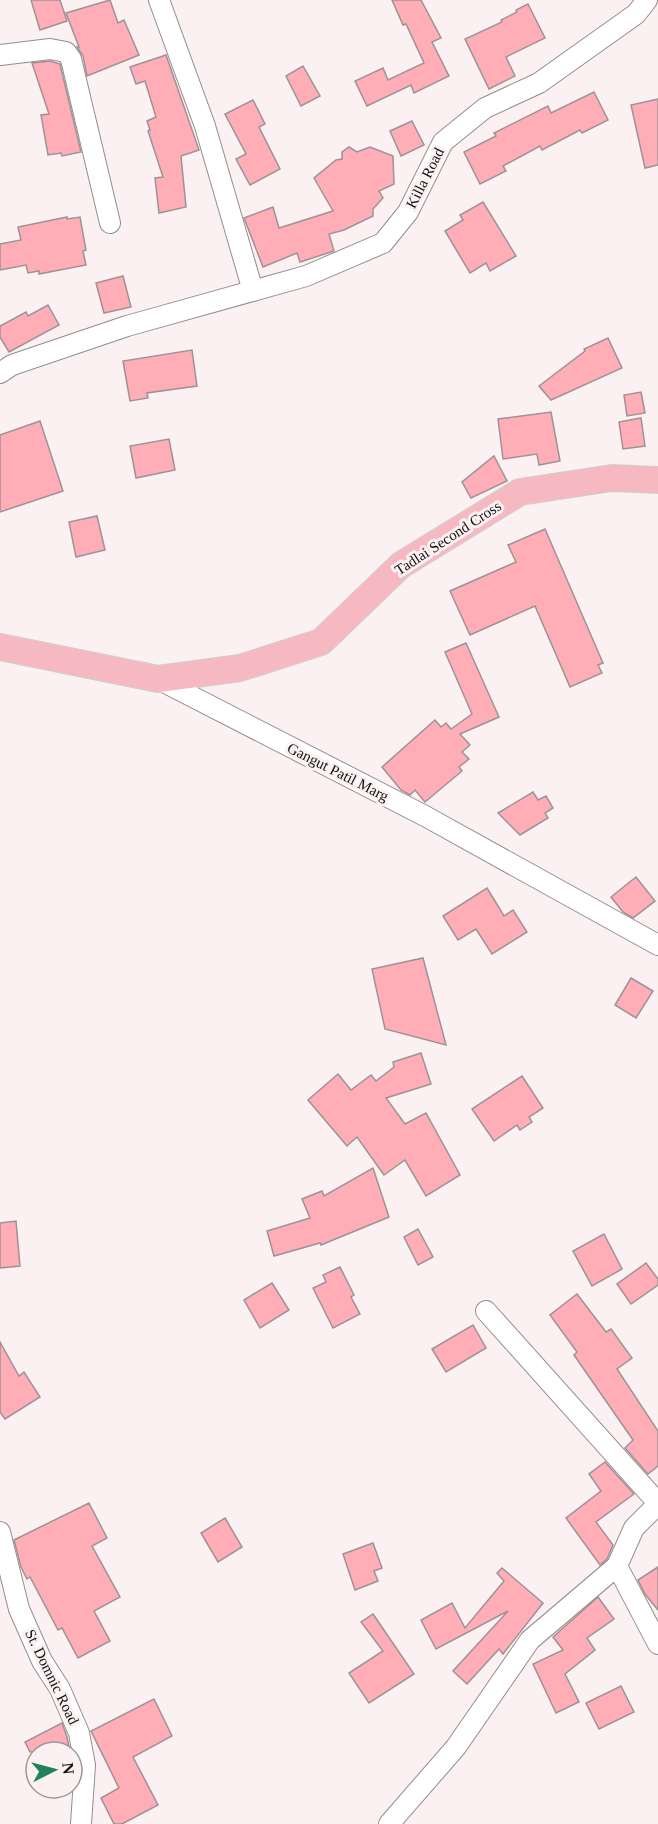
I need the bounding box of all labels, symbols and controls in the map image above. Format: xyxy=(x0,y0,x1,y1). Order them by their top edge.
street label: Killa Road xyxy=(403,145,447,211)
street label: Tadlai Second Cross xyxy=(392,498,504,578)
street label: Gangut Patil Marg xyxy=(285,740,392,805)
street label: St. Domnic Road xyxy=(22,1627,82,1728)
north arrow xyxy=(24,1740,84,1800)
text: N xyxy=(59,1762,78,1776)

